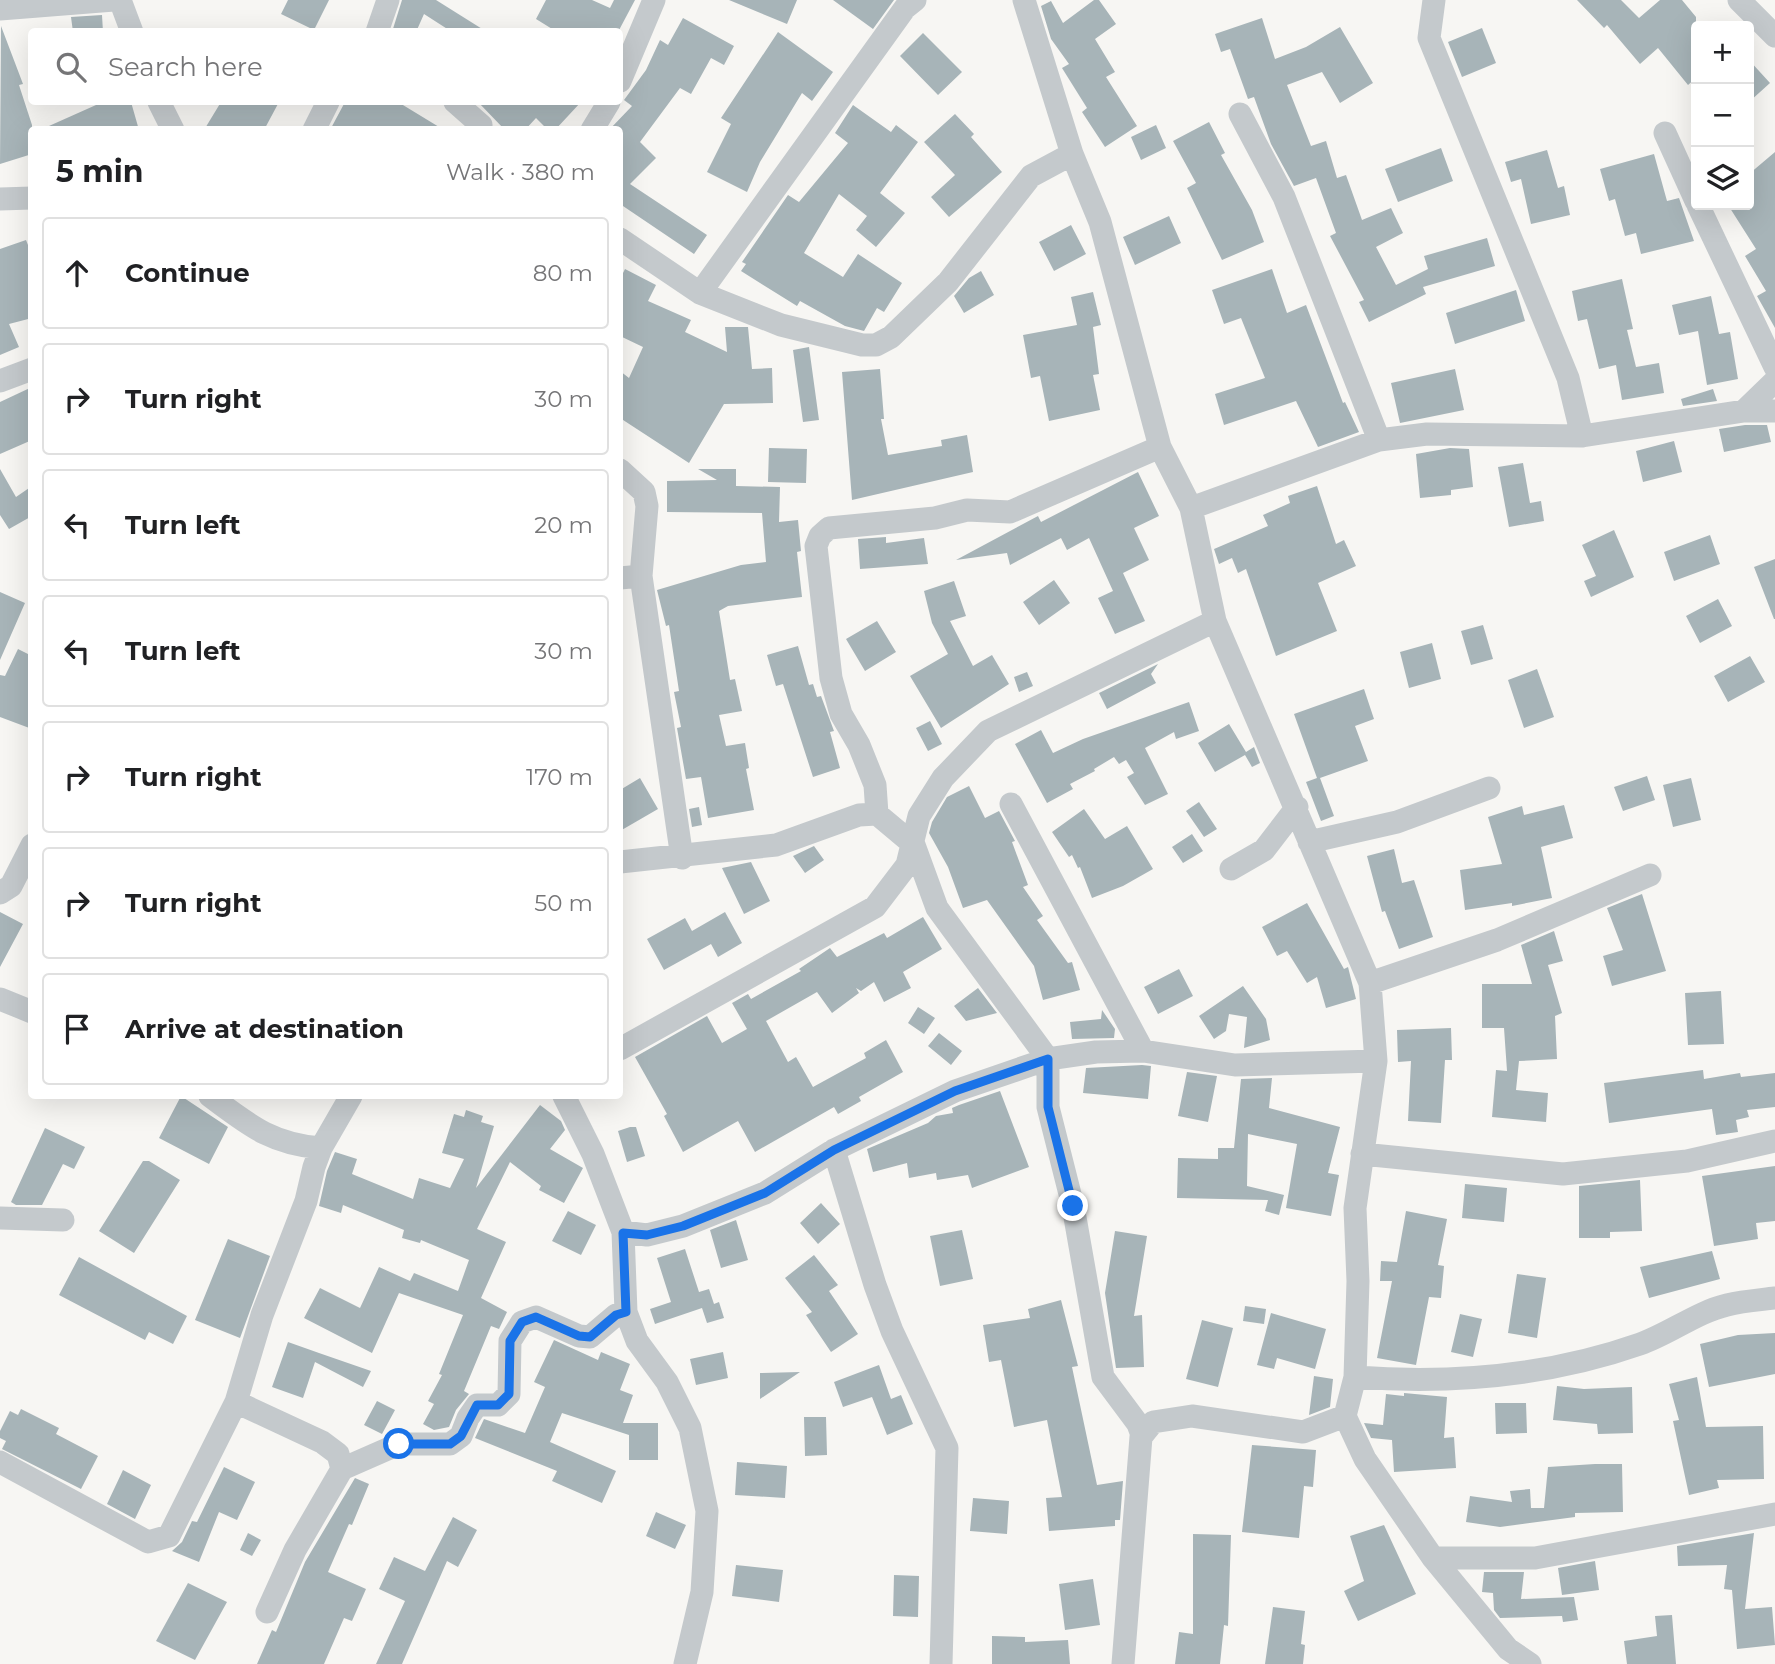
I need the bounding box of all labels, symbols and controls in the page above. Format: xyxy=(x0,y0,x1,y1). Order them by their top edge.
map controls xyxy=(1691,21,1754,210)
button: + xyxy=(1691,21,1754,84)
search box xyxy=(28,28,623,105)
icon: search xyxy=(52,48,90,86)
text: Search here xyxy=(108,51,263,83)
button: − xyxy=(1691,84,1754,147)
button: layers xyxy=(1691,147,1754,210)
text: 5 min xyxy=(56,153,144,190)
text: Walk · 380 m xyxy=(446,158,595,186)
icon: ahead xyxy=(58,254,96,292)
text: Continue xyxy=(125,257,250,289)
text: 80 m xyxy=(533,259,593,287)
icon: right xyxy=(58,380,96,418)
text: Turn right xyxy=(125,383,261,415)
text: 30 m xyxy=(534,385,593,413)
icon: left xyxy=(58,506,96,544)
text: Turn left xyxy=(125,509,241,541)
text: 20 m xyxy=(534,511,593,539)
icon: left xyxy=(58,632,96,670)
text: Turn left xyxy=(125,635,241,667)
text: 30 m xyxy=(534,637,593,665)
icon: right xyxy=(58,758,96,796)
text: Turn right xyxy=(125,761,261,793)
text: 170 m xyxy=(526,763,593,791)
icon: right xyxy=(58,884,96,922)
text: Turn right xyxy=(125,887,261,919)
text: 50 m xyxy=(534,889,593,917)
icon: arrive xyxy=(58,1010,96,1048)
text: Arrive at destination xyxy=(125,1013,404,1045)
route end xyxy=(1057,1190,1088,1221)
route start xyxy=(383,1428,414,1459)

